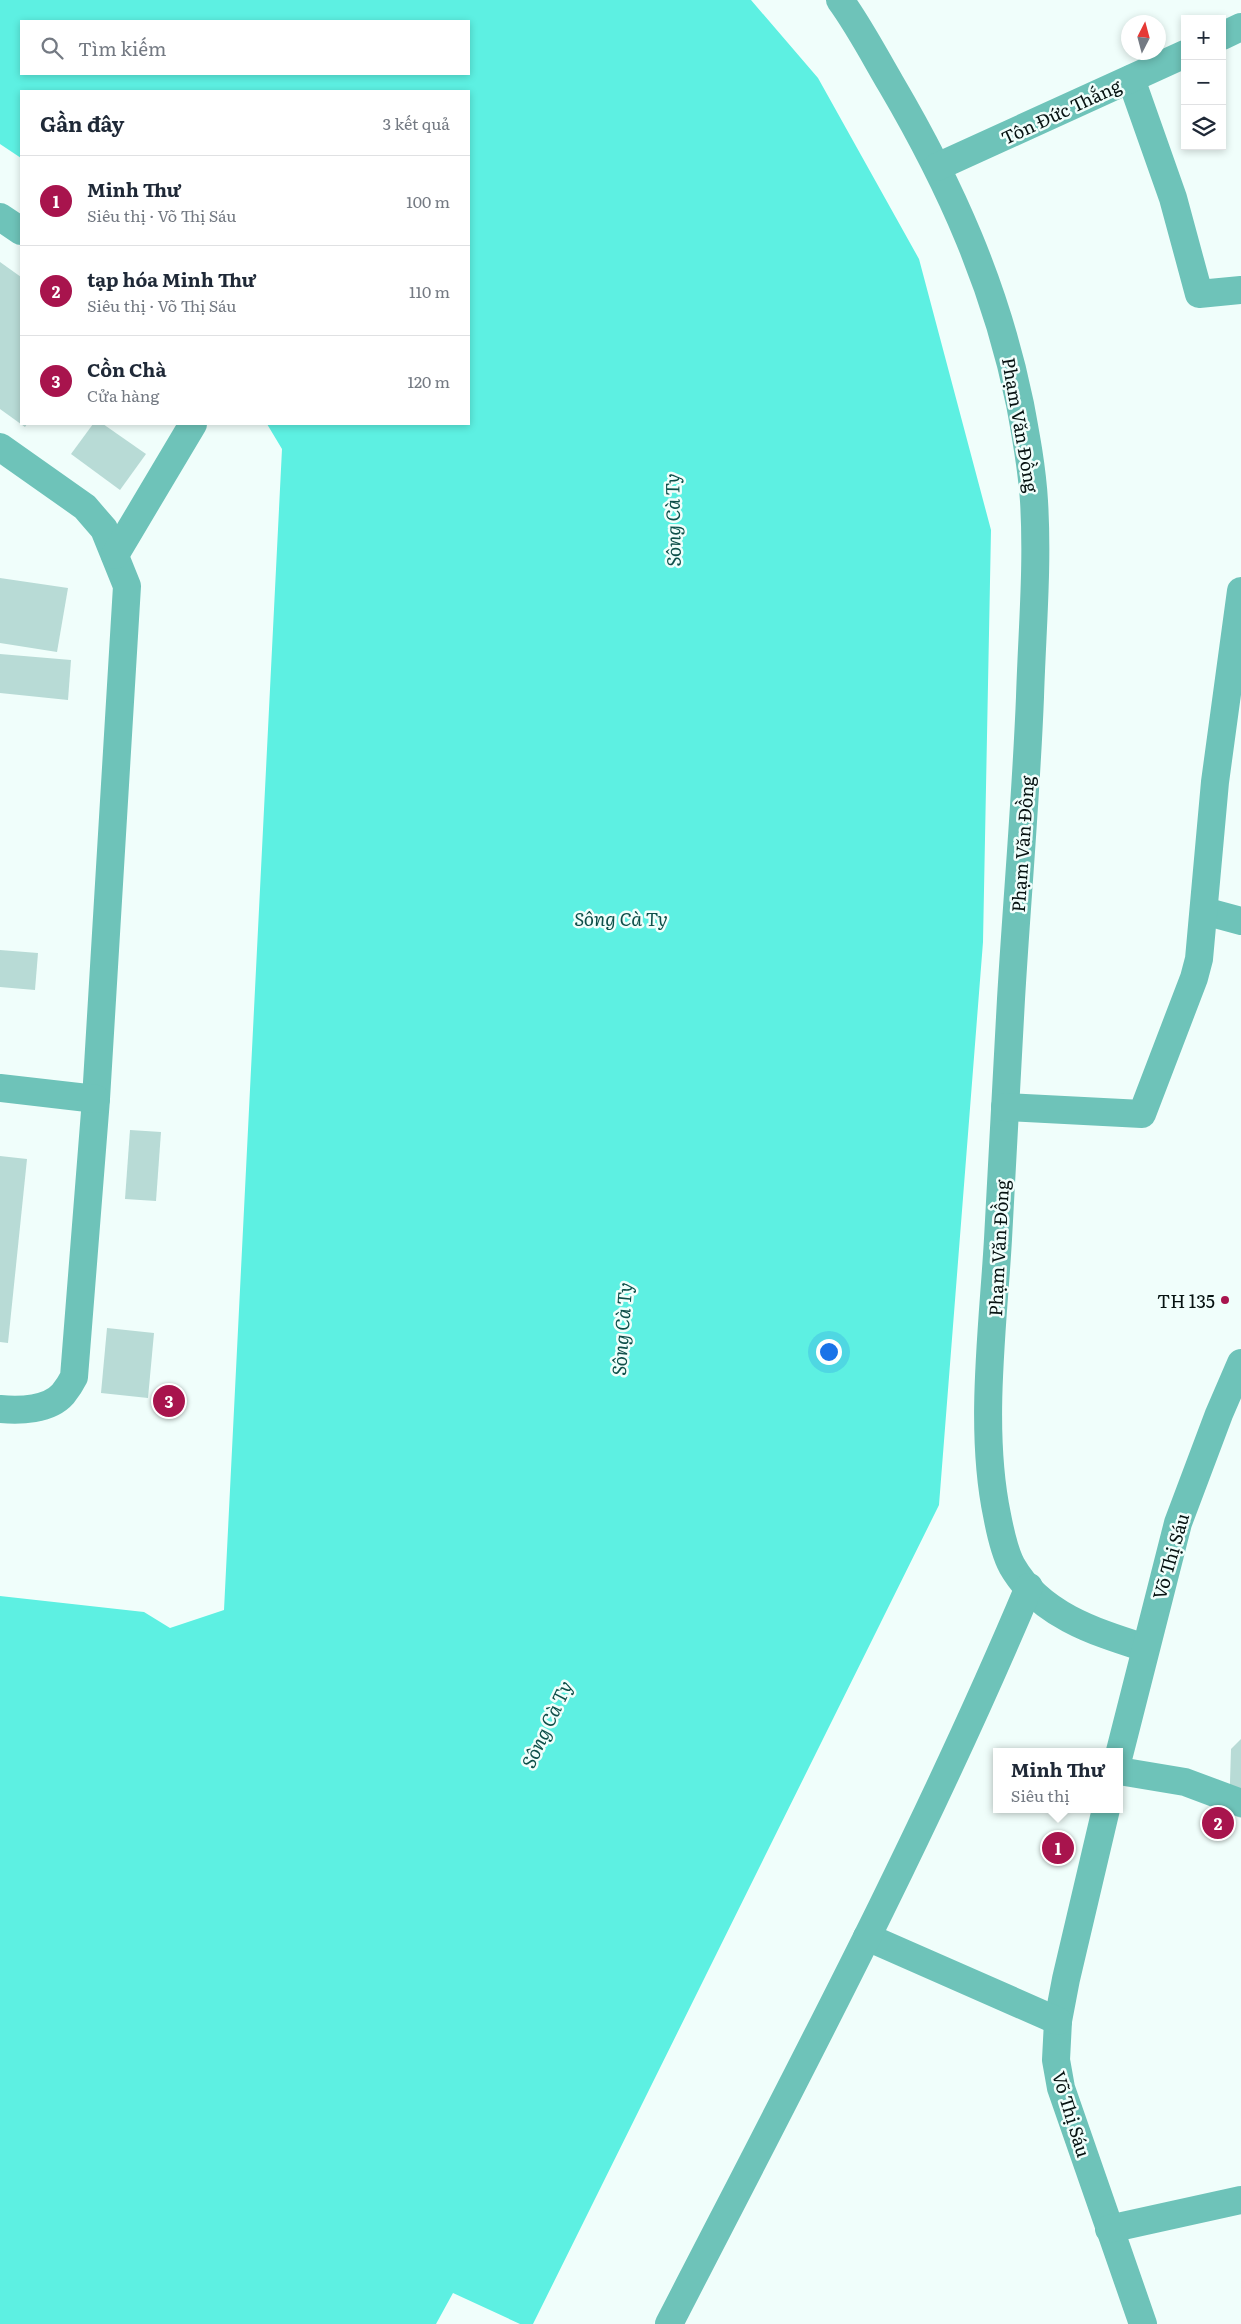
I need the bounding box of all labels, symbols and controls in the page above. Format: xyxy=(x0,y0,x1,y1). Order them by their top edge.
north arrow xyxy=(1121,15,1166,60)
map controls xyxy=(1181,15,1226,150)
button: + xyxy=(1181,15,1226,60)
search box xyxy=(20,20,470,75)
icon: search xyxy=(38,34,66,62)
text: Tìm kiếm xyxy=(78,34,166,62)
button: − xyxy=(1181,60,1226,105)
street label: Tôn Đức Thắng xyxy=(996,71,1126,151)
button: layers xyxy=(1181,105,1226,150)
text: Gần đây xyxy=(40,107,124,138)
text: 3 kết quả xyxy=(383,111,450,135)
text: Minh Thư xyxy=(87,175,181,203)
text: 1 xyxy=(53,189,59,213)
text: 100 m xyxy=(406,189,450,213)
text: Siêu thị · Võ Thị Sáu xyxy=(87,203,236,227)
text: tạp hóa Minh Thư xyxy=(87,265,256,293)
text: 2 xyxy=(52,279,60,303)
text: 110 m xyxy=(409,279,450,303)
text: Siêu thị · Võ Thị Sáu xyxy=(87,293,236,317)
text: Cồn Chà xyxy=(87,355,166,383)
street label: Phạm Văn Đồng xyxy=(996,355,1046,496)
text: 3 xyxy=(52,369,60,393)
text: 120 m xyxy=(407,369,450,393)
text: Cửa hàng xyxy=(87,383,159,407)
water label: Sông Cà Ty xyxy=(657,473,687,567)
street label: Phạm Văn Đồng xyxy=(1004,774,1040,913)
water label: Sông Cà Ty xyxy=(574,904,668,932)
street label: Phạm Văn Đồng xyxy=(981,1178,1015,1317)
water label: Sông Cà Ty xyxy=(604,1281,638,1377)
place label: TH 135 xyxy=(1157,1287,1215,1314)
marker: TH 135 xyxy=(1219,1294,1231,1306)
your location xyxy=(816,1339,842,1365)
pin: 3 xyxy=(153,1382,185,1420)
street label: Võ Thị Sáu xyxy=(1145,1510,1195,1602)
water label: Sông Cà Ty xyxy=(514,1676,578,1772)
popup xyxy=(993,1748,1123,1813)
text: Minh Thư xyxy=(1011,1755,1105,1783)
text: Siêu thị xyxy=(1011,1783,1070,1807)
pin: 2 xyxy=(1202,1804,1234,1842)
pin: 1 xyxy=(1042,1829,1074,1867)
street label: Võ Thị Sáu xyxy=(1046,2068,1098,2160)

